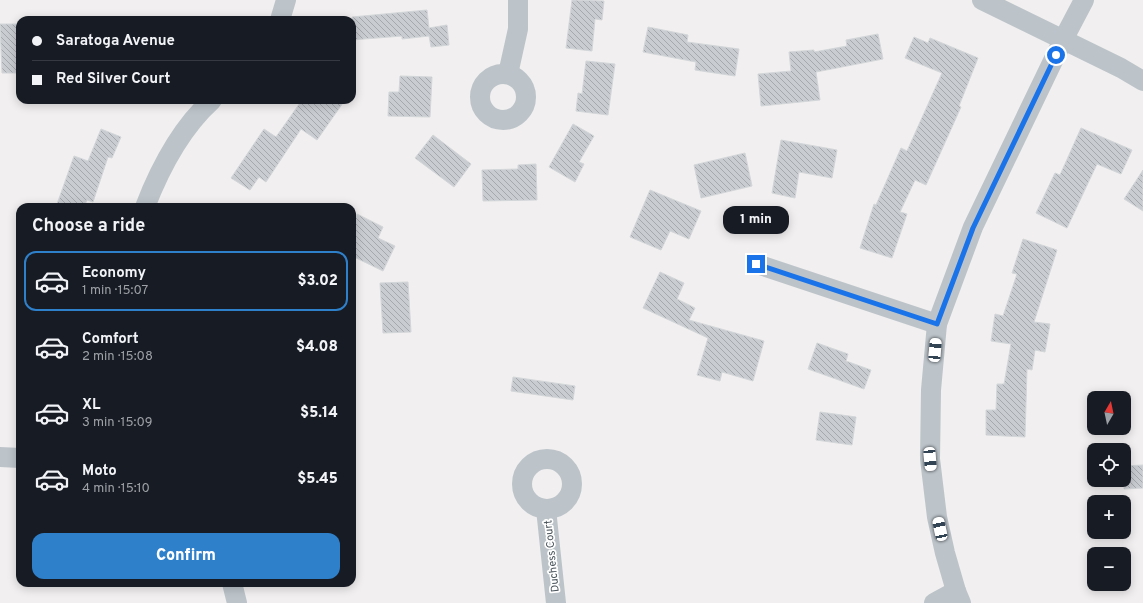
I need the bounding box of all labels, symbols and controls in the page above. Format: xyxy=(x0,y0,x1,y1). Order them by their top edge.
text: Saratoga Avenue xyxy=(56,32,175,51)
route start xyxy=(1047,46,1065,64)
text: Red Silver Court xyxy=(56,70,170,89)
callout: 1 min xyxy=(723,206,789,234)
text: 1 min xyxy=(740,212,772,228)
text: Choose a ride xyxy=(32,215,145,238)
route end xyxy=(747,255,765,273)
icon: car xyxy=(34,263,70,299)
text: Economy xyxy=(82,264,146,283)
text: $3.02 xyxy=(297,272,338,291)
text: 1 min · 15:07 xyxy=(82,283,148,299)
icon: car xyxy=(34,329,70,365)
text: Comfort xyxy=(82,330,139,349)
text: $4.08 xyxy=(296,338,338,357)
car xyxy=(928,338,942,362)
text: 2 min · 15:08 xyxy=(82,349,153,365)
north arrow xyxy=(1087,391,1131,435)
map controls xyxy=(1087,391,1131,591)
icon: car xyxy=(34,395,70,431)
text: XL xyxy=(82,396,100,415)
text: $5.14 xyxy=(300,404,338,423)
text: 3 min · 15:09 xyxy=(82,415,153,431)
button: locate xyxy=(1087,443,1131,487)
car xyxy=(923,447,937,471)
icon: car xyxy=(34,461,70,497)
text: Moto xyxy=(82,462,117,481)
text: $5.45 xyxy=(297,470,338,489)
text: 4 min · 15:10 xyxy=(82,481,150,497)
button: + xyxy=(1087,495,1131,539)
car xyxy=(932,516,948,542)
street label: Duchess Court xyxy=(541,519,563,593)
button: Confirm xyxy=(32,533,340,579)
button: − xyxy=(1087,547,1131,591)

